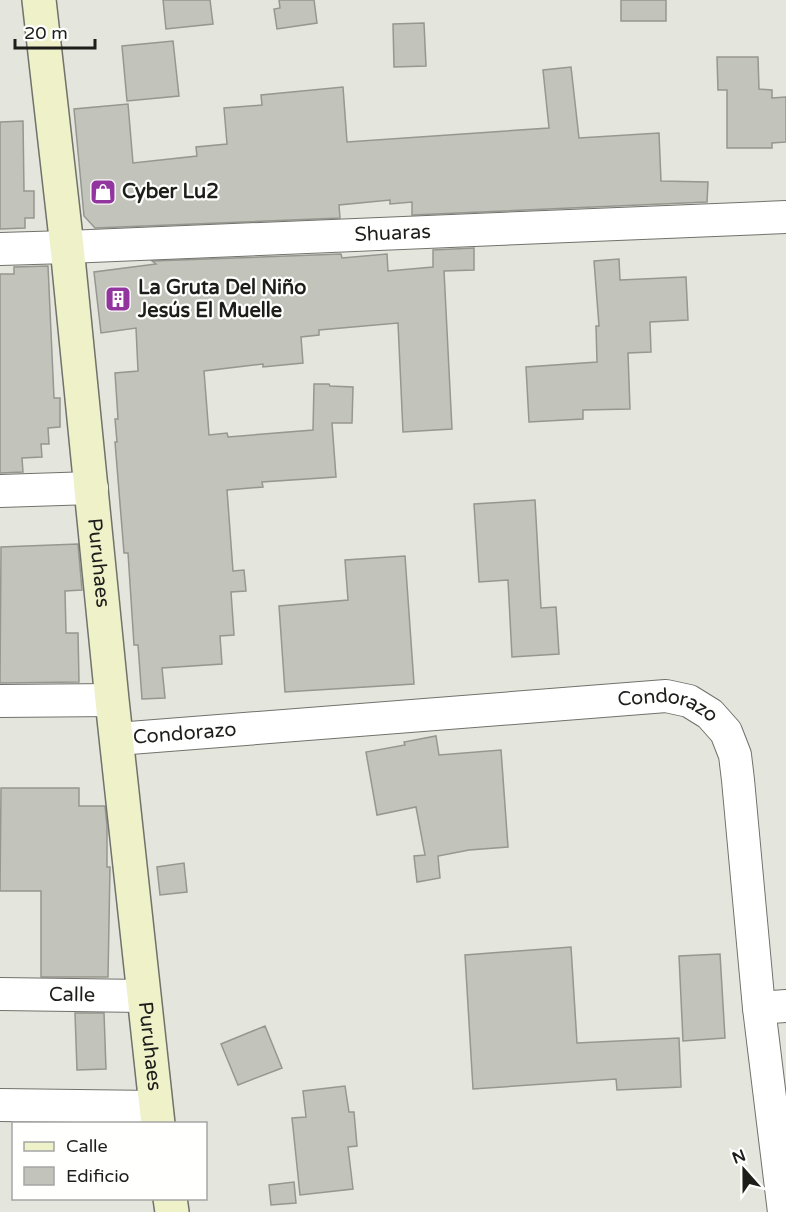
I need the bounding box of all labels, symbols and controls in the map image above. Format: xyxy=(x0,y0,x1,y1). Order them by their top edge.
scale bar xyxy=(15,12,94,50)
text: 20 m xyxy=(24,22,68,44)
shop icon: Cyber Lu2 xyxy=(88,177,118,207)
place label: Cyber Lu2 xyxy=(122,180,219,204)
street label: Shuaras xyxy=(354,220,431,247)
place label: La Gruta Del Niño Jesús El Muelle xyxy=(137,276,306,323)
building icon: La Gruta Del Niño Jesús El Muelle xyxy=(103,284,133,314)
street label: Puruhaes xyxy=(82,517,115,609)
street label: Condorazo xyxy=(617,684,724,727)
street label: Condorazo xyxy=(132,718,237,750)
street label: Calle xyxy=(49,983,95,1007)
street label: Puruhaes xyxy=(133,1000,166,1092)
legend xyxy=(12,1122,207,1200)
text: Calle xyxy=(66,1135,108,1157)
north arrow xyxy=(714,1140,774,1200)
text: N xyxy=(729,1145,749,1169)
text: Edificio xyxy=(66,1165,130,1187)

